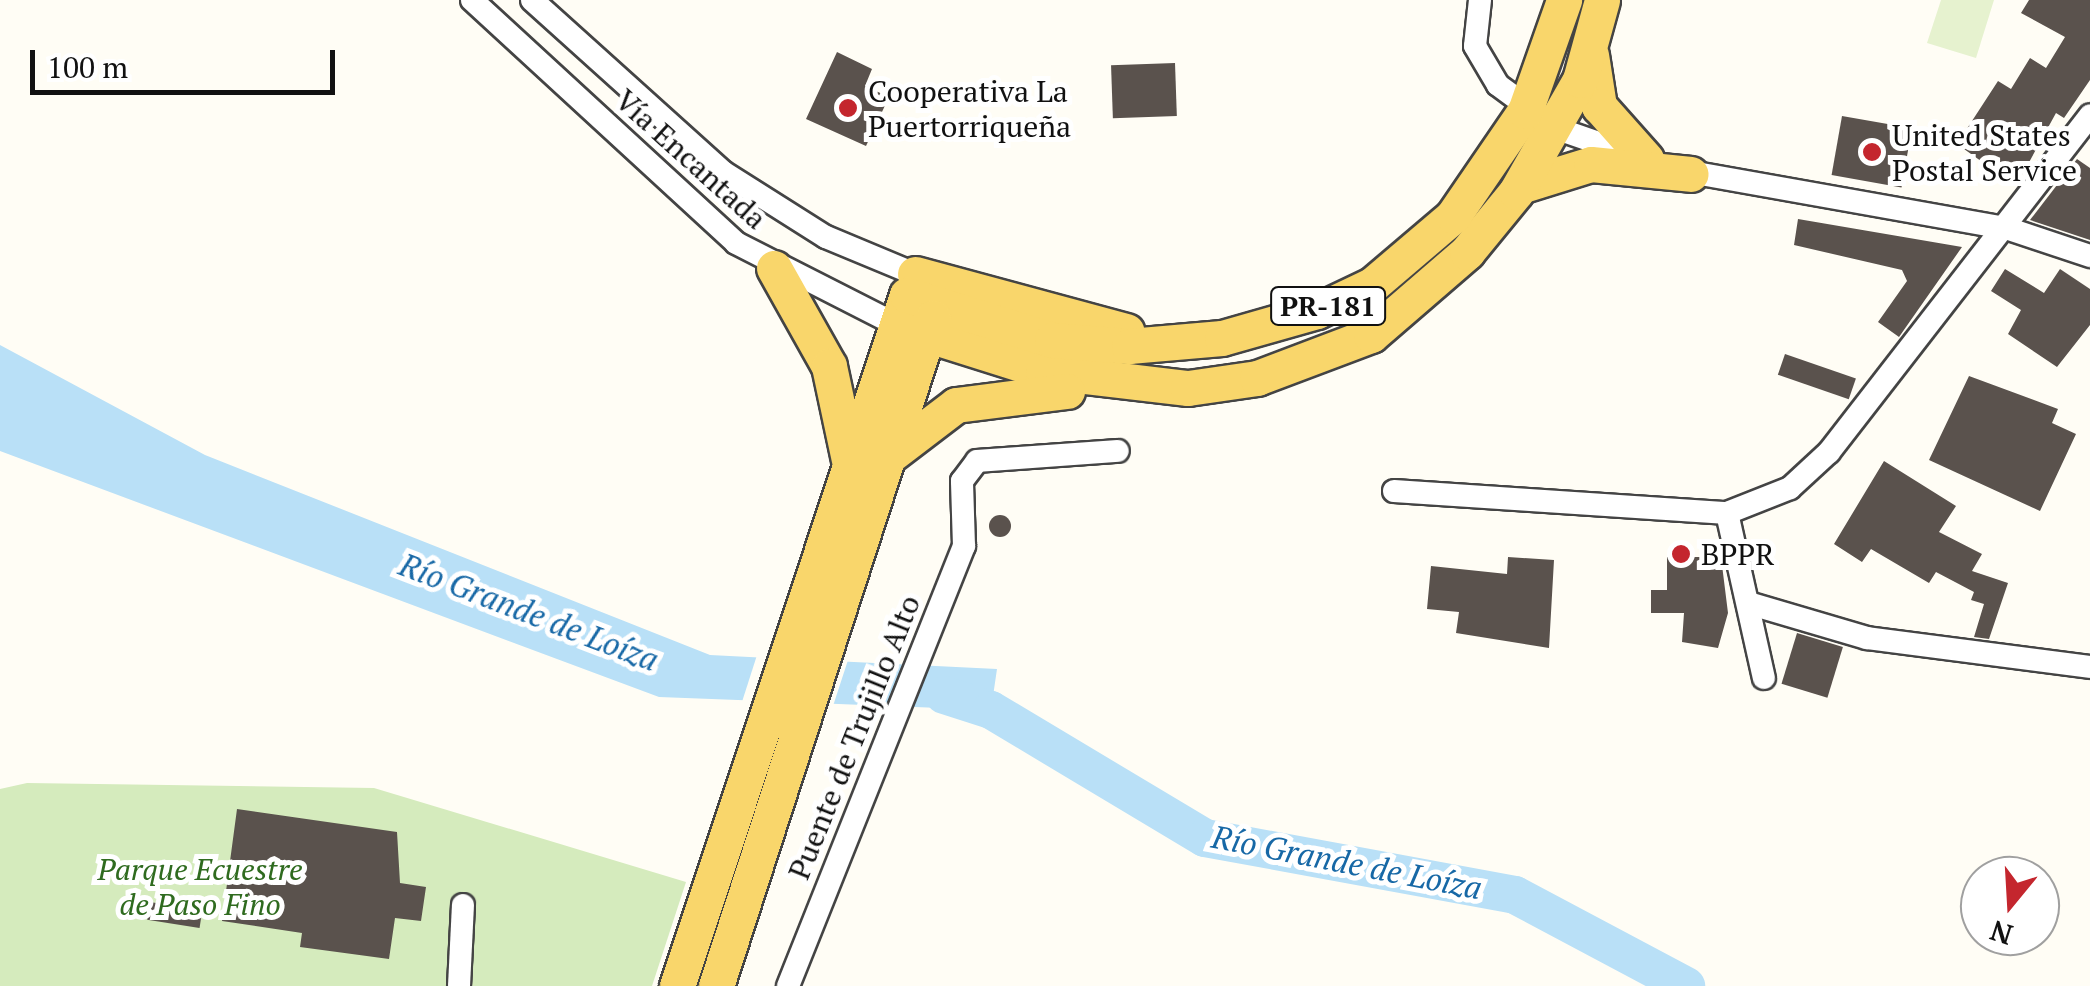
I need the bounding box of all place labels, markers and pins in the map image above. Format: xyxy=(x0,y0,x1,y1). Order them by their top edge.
place label: Cooperativa La Puertorriqueña xyxy=(868,73,1071,144)
marker: Cooperativa La Puertorriqueña xyxy=(837,97,859,119)
place label: United States Postal Service xyxy=(1892,117,2077,188)
marker: United States Postal Service xyxy=(1861,141,1883,163)
place label: BPPR xyxy=(1701,536,1774,572)
marker: BPPR xyxy=(1670,543,1692,565)

